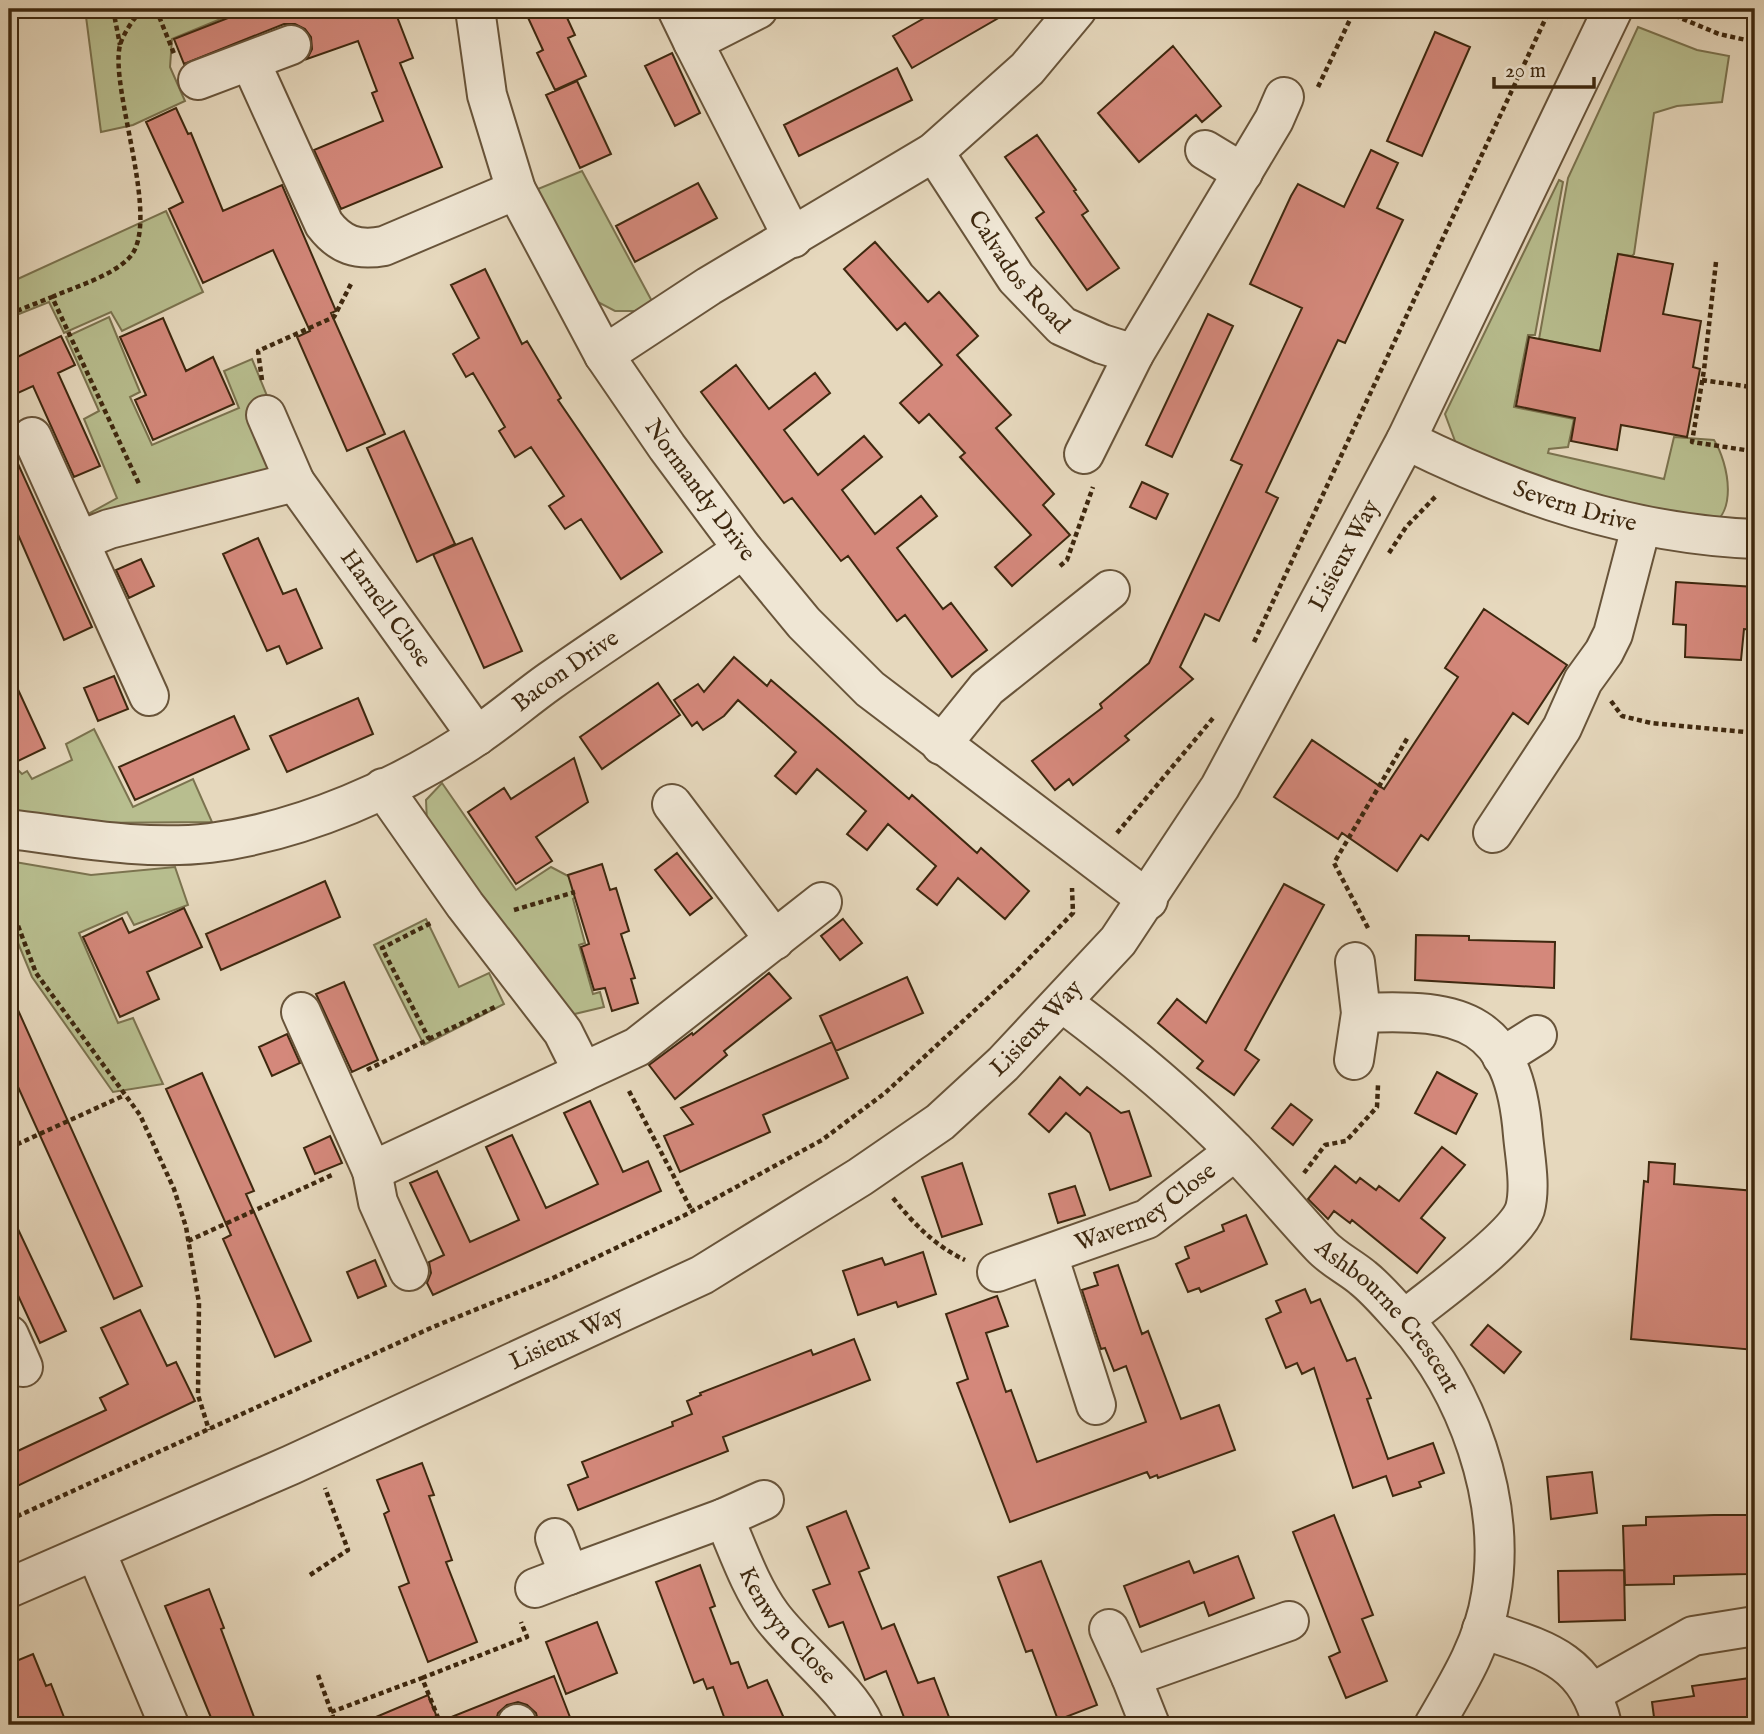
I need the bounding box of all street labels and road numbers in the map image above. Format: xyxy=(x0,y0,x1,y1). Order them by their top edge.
street label: Calvados Road xyxy=(961,205,1076,340)
street label: Normandy Drive xyxy=(637,413,762,568)
street label: Severn Drive xyxy=(1509,473,1640,539)
street label: Lisieux Way xyxy=(1302,494,1387,616)
street label: Harnell Close xyxy=(333,543,438,674)
street label: Bacon Drive xyxy=(506,623,625,719)
street label: Lisieux Way xyxy=(984,973,1090,1084)
street label: Waverney Close xyxy=(1071,1156,1222,1259)
street label: Ashbourne Crescent xyxy=(1307,1232,1467,1398)
street label: Lisieux Way xyxy=(504,1298,628,1377)
street label: Kenwyn Close xyxy=(731,1562,843,1691)

